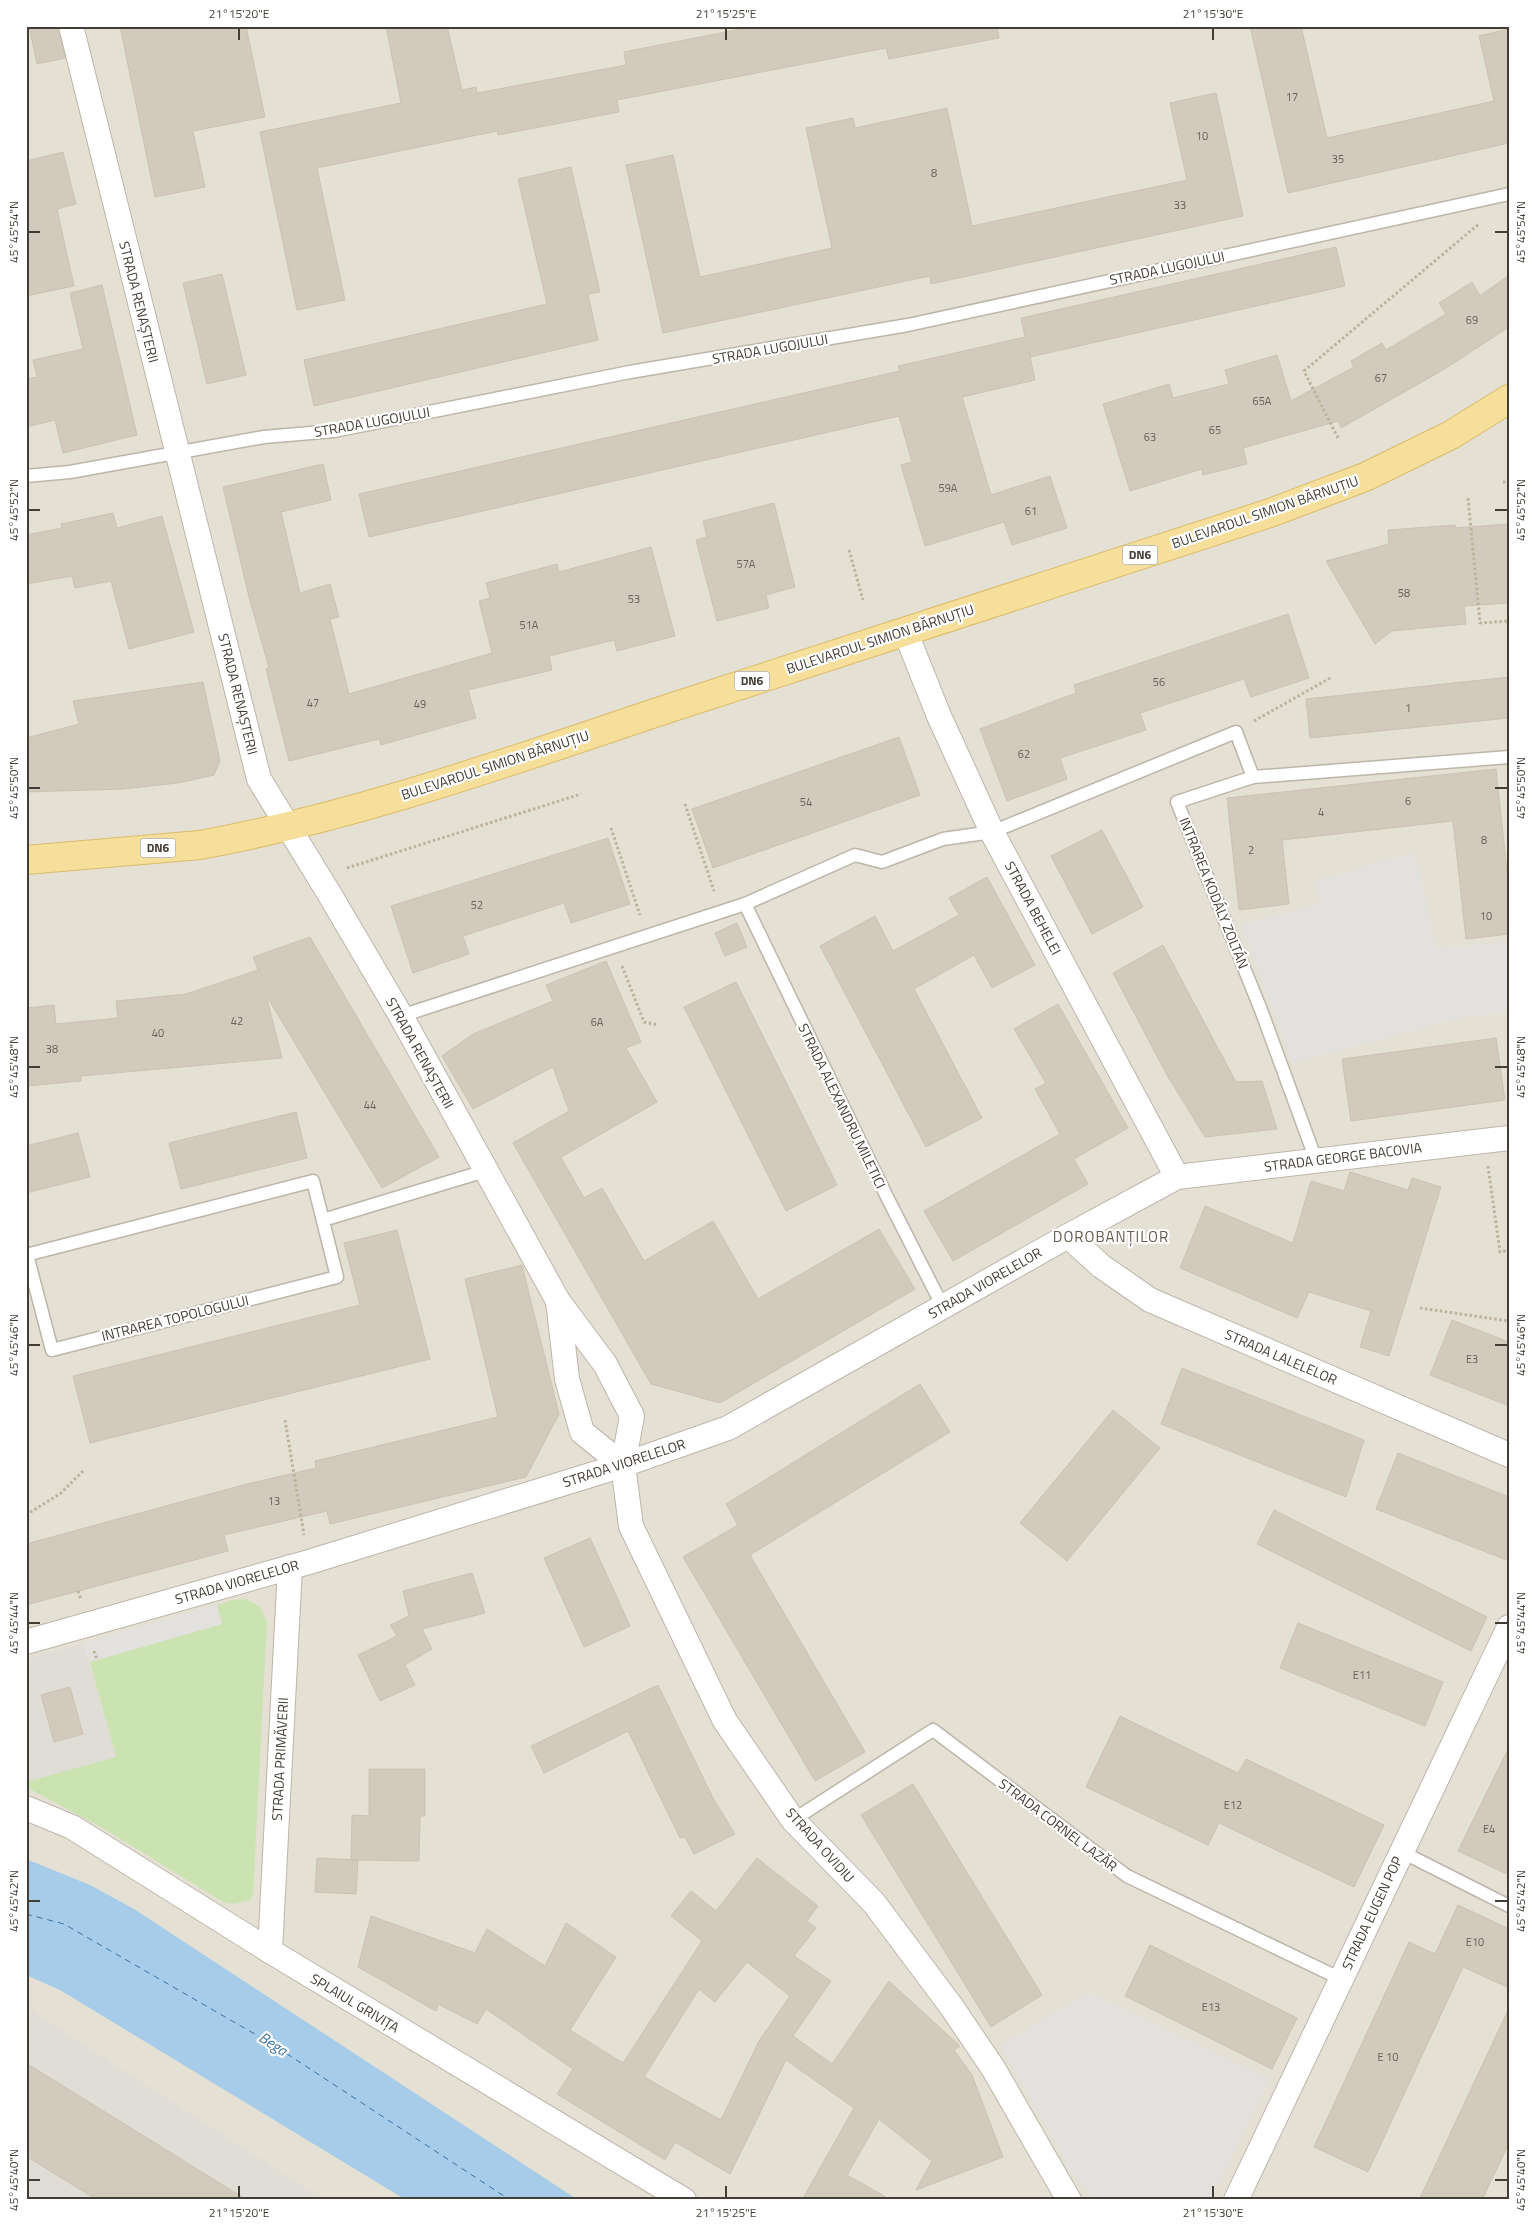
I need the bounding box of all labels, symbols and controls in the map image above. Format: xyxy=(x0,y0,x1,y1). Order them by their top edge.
text: 21°15'20"E xyxy=(209,4,270,23)
text: 21°15'25"E xyxy=(696,4,757,23)
text: 21°15'30"E xyxy=(1183,4,1244,23)
house number: 17 xyxy=(1286,89,1298,105)
house number: 10 xyxy=(1196,128,1208,144)
house number: 35 xyxy=(1332,151,1344,167)
house number: 8 xyxy=(931,165,937,181)
house number: 33 xyxy=(1174,197,1186,213)
text: 45°45'54"N xyxy=(4,201,23,263)
text: 45°45'54"N xyxy=(1511,201,1530,263)
street label: STRADA RENAȘTERII xyxy=(114,239,165,365)
street label: STRADA LUGOJULUI xyxy=(1107,245,1226,290)
house number: 69 xyxy=(1466,312,1478,328)
street label: STRADA LUGOJULUI xyxy=(710,328,829,369)
house number: 67 xyxy=(1375,370,1387,386)
house number: 65A xyxy=(1253,393,1272,409)
street label: STRADA LUGOJULUI xyxy=(312,401,431,442)
house number: 65 xyxy=(1209,422,1221,438)
house number: 63 xyxy=(1144,429,1156,445)
street label: BULEVARDUL SIMION BĂRNUȚIU xyxy=(1169,470,1361,553)
text: 45°45'52"N xyxy=(4,479,23,541)
text: 45°45'52"N xyxy=(1511,479,1530,541)
house number: 59A xyxy=(939,480,958,496)
house number: 61 xyxy=(1025,503,1037,519)
road number: DN6 xyxy=(1122,546,1158,564)
house number: 57A xyxy=(737,556,756,572)
house number: 58 xyxy=(1398,585,1410,601)
house number: 53 xyxy=(628,591,640,607)
street label: BULEVARDUL SIMION BĂRNUȚIU xyxy=(783,598,976,679)
house number: 51A xyxy=(520,617,539,633)
street label: STRADA RENAȘTERII xyxy=(213,631,264,757)
road number: DN6 xyxy=(734,671,770,690)
house number: 56 xyxy=(1153,674,1165,690)
house number: 47 xyxy=(307,695,319,711)
house number: 49 xyxy=(414,696,426,712)
house number: 1 xyxy=(1405,700,1411,716)
street label: BULEVARDUL SIMION BĂRNUȚIU xyxy=(398,724,591,805)
house number: 62 xyxy=(1018,746,1030,762)
text: 45°45'50"N xyxy=(4,757,23,819)
text: 45°45'50"N xyxy=(1511,757,1530,819)
house number: 6 xyxy=(1405,793,1411,809)
house number: 54 xyxy=(800,794,812,810)
house number: 4 xyxy=(1318,804,1324,820)
street label: INTRAREA KODÁLY ZOLTÁN xyxy=(1174,814,1254,972)
house number: 8 xyxy=(1481,832,1487,848)
road number: DN6 xyxy=(140,838,176,858)
house number: 2 xyxy=(1248,842,1254,858)
street label: STRADA BEHELEI xyxy=(1000,857,1067,958)
house number: 52 xyxy=(471,897,483,913)
house number: 10 xyxy=(1480,908,1492,924)
street label: STRADA RENAȘTERII xyxy=(381,993,460,1112)
house number: 42 xyxy=(231,1013,243,1029)
house number: 6A xyxy=(591,1014,604,1030)
street label: STRADA ALEXANDRU MILETICI xyxy=(793,1019,892,1192)
house number: 40 xyxy=(152,1025,164,1041)
text: 45°45'48"N xyxy=(4,1036,23,1098)
text: 45°45'48"N xyxy=(1511,1036,1530,1098)
house number: 38 xyxy=(46,1041,58,1057)
house number: 44 xyxy=(364,1097,376,1113)
street label: STRADA GEORGE BACOVIA xyxy=(1263,1136,1424,1177)
district label: DOROBANȚILOR xyxy=(1053,1225,1169,1248)
street label: STRADA VIORELELOR xyxy=(924,1241,1045,1324)
street label: INTRAREA TOPOLOGULUI xyxy=(99,1289,251,1346)
text: 45°45'46"N xyxy=(4,1314,23,1376)
text: 45°45'46"N xyxy=(1511,1314,1530,1376)
street label: STRADA LALELELOR xyxy=(1222,1323,1341,1390)
house number: E3 xyxy=(1466,1351,1478,1367)
street label: STRADA VIORELELOR xyxy=(560,1433,688,1492)
house number: 13 xyxy=(268,1493,280,1509)
street label: STRADA VIORELELOR xyxy=(172,1554,301,1609)
text: 45°45'44"N xyxy=(4,1592,23,1654)
text: 45°45'44"N xyxy=(1511,1592,1530,1654)
house number: E11 xyxy=(1353,1667,1371,1683)
street label: STRADA PRIMĂVERII xyxy=(266,1697,293,1821)
street label: STRADA CORNEL LAZĂR xyxy=(995,1773,1122,1876)
house number: E12 xyxy=(1224,1797,1242,1813)
street label: STRADA OVIDIU xyxy=(781,1803,860,1887)
house number: E4 xyxy=(1483,1821,1495,1837)
street label: STRADA EUGEN POP xyxy=(1336,1852,1407,1973)
text: 45°45'42"N xyxy=(4,1870,23,1932)
text: 45°45'42"N xyxy=(1511,1870,1530,1932)
house number: E10 xyxy=(1466,1934,1484,1950)
street label: SPLAIUL GRIVIȚA xyxy=(307,1968,404,2038)
house number: E13 xyxy=(1202,1999,1220,2015)
water label: Bega xyxy=(254,2026,293,2062)
house number: E 10 xyxy=(1378,2049,1398,2065)
text: 45°45'40"N xyxy=(4,2149,23,2211)
text: 45°45'40"N xyxy=(1511,2149,1530,2211)
text: 21°15'20"E xyxy=(209,2203,270,2222)
text: 21°15'25"E xyxy=(696,2203,757,2222)
text: 21°15'30"E xyxy=(1183,2203,1244,2222)

